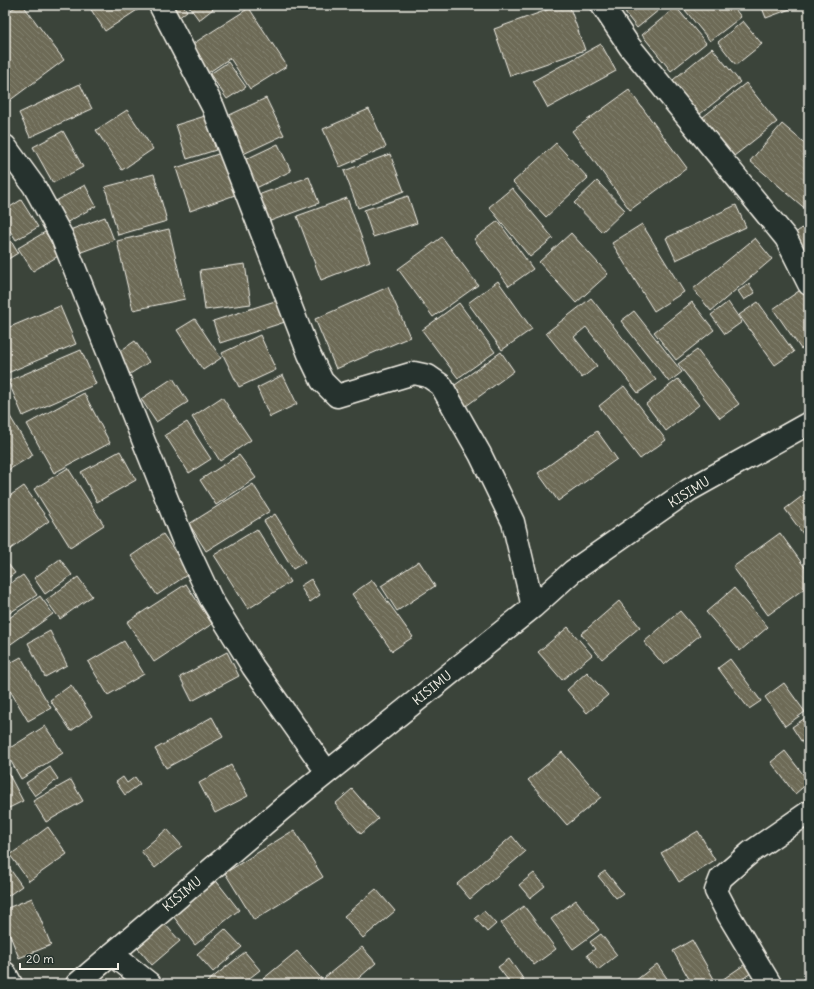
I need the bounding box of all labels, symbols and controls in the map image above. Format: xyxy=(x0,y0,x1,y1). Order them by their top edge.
street label: KISIMU xyxy=(665,473,713,511)
street label: KISIMU xyxy=(409,667,455,709)
street label: KISIMU xyxy=(159,873,205,915)
scale bar xyxy=(20,945,118,971)
text: 20 m xyxy=(26,951,54,966)

